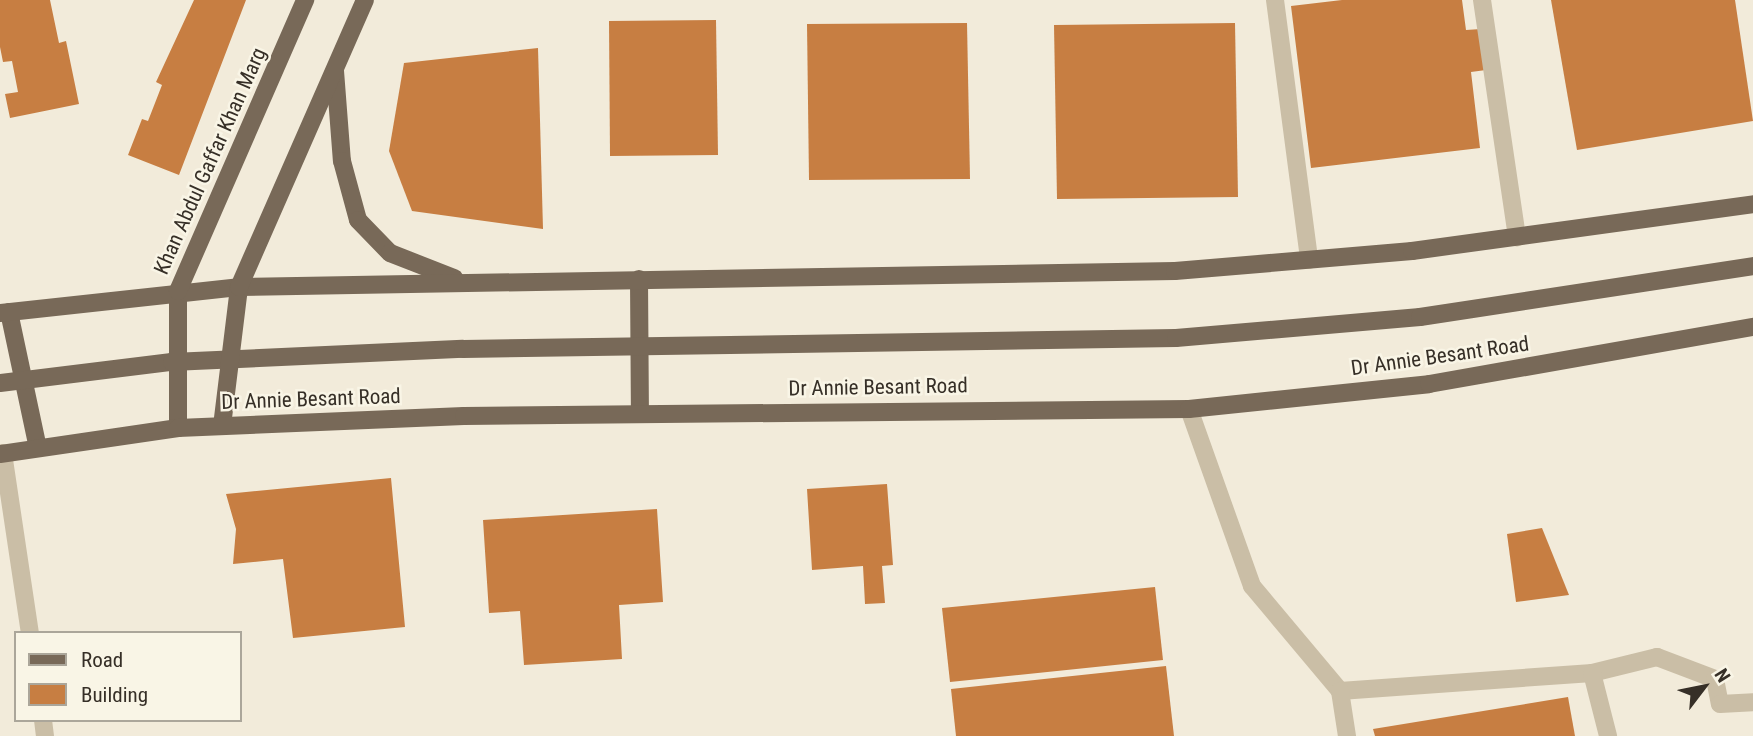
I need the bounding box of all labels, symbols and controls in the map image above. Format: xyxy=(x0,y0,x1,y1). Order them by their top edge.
street label: Khan Abdul Gaffar Khan Marg xyxy=(149,44,271,278)
street label: Dr Annie Besant Road xyxy=(1349,331,1531,381)
street label: Dr Annie Besant Road xyxy=(788,373,968,401)
street label: Dr Annie Besant Road xyxy=(221,383,401,415)
legend xyxy=(14,631,242,722)
text: Road xyxy=(81,648,123,672)
north arrow xyxy=(1669,652,1739,722)
text: N xyxy=(1709,665,1735,687)
text: Building xyxy=(81,683,148,707)

